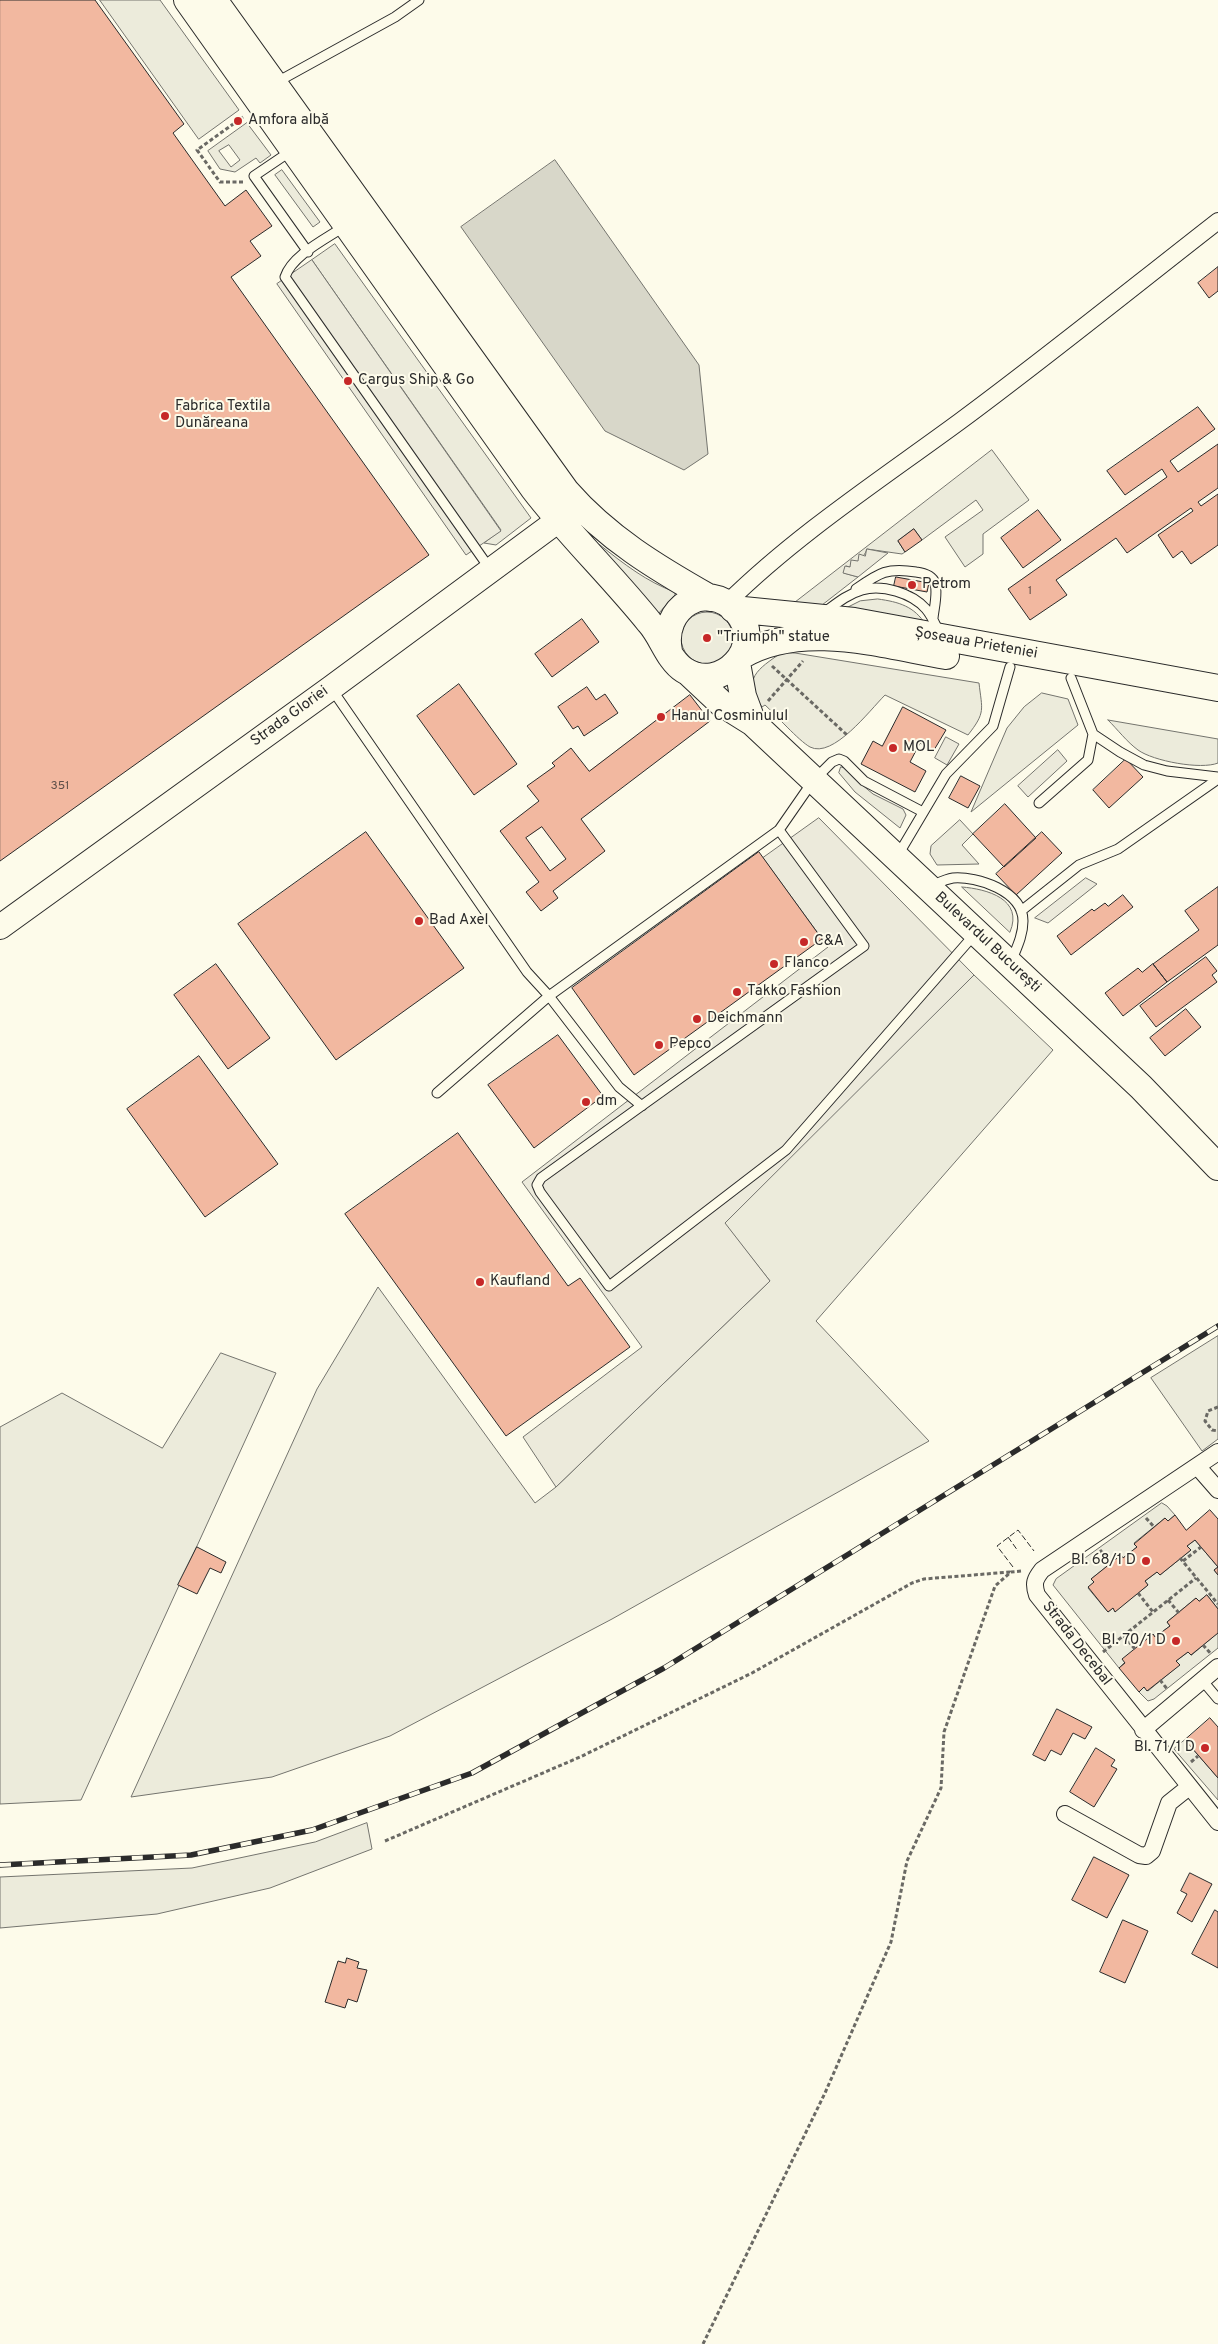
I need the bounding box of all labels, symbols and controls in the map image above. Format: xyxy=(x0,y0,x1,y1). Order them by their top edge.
place label: Amfora albă xyxy=(248,112,329,130)
marker: Amfora albă xyxy=(232,115,244,127)
place label: Cargus Ship & Go xyxy=(358,372,474,390)
marker: Cargus Ship & Go xyxy=(342,375,354,387)
place label: Fabrica Textila Dunăreana xyxy=(175,398,270,433)
marker: Fabrica Textila Dunăreana xyxy=(159,410,171,422)
place label: Petrom xyxy=(922,576,971,594)
marker: Petrom xyxy=(906,579,918,591)
house number: 1 xyxy=(1028,585,1032,599)
street label: Șoseaua Prieteniei xyxy=(913,624,1039,664)
place label: "Triumph" statue xyxy=(717,629,830,647)
marker: "Triumph" statue xyxy=(701,632,713,644)
street label: Strada Gloriei xyxy=(248,683,332,751)
place label: Hanul Cosminulul xyxy=(671,708,788,726)
marker: Hanul Cosminulul xyxy=(655,711,667,723)
place label: MOL xyxy=(903,739,934,757)
marker: MOL xyxy=(887,742,899,754)
house number: 351 xyxy=(50,780,70,794)
street label: Bulevardul București xyxy=(930,889,1044,997)
place label: Bad Axel xyxy=(429,912,489,930)
marker: Bad Axel xyxy=(413,915,425,927)
place label: C&A xyxy=(814,933,844,951)
marker: C&A xyxy=(798,936,810,948)
place label: Flanco xyxy=(784,955,829,973)
marker: Flanco xyxy=(768,958,780,970)
place label: Takko Fashion xyxy=(747,983,841,1001)
marker: Takko Fashion xyxy=(731,986,743,998)
place label: Deichmann xyxy=(707,1010,783,1028)
marker: Deichmann xyxy=(691,1013,703,1025)
place label: Pepco xyxy=(669,1036,711,1054)
marker: Pepco xyxy=(653,1039,665,1051)
place label: dm xyxy=(596,1093,617,1111)
marker: dm xyxy=(580,1096,592,1108)
place label: Kaufland xyxy=(490,1273,550,1291)
marker: Kaufland xyxy=(474,1276,486,1288)
place label: Bl. 68/1 D xyxy=(1071,1552,1136,1570)
marker: Bl. 68/1 D xyxy=(1140,1555,1152,1567)
street label: Strada Decebal xyxy=(1038,1598,1114,1690)
place label: Bl. 70/1 D xyxy=(1102,1632,1166,1650)
marker: Bl. 70/1 D xyxy=(1170,1635,1182,1647)
place label: Bl. 71/1 D xyxy=(1134,1739,1195,1757)
marker: Bl. 71/1 D xyxy=(1199,1742,1211,1754)

